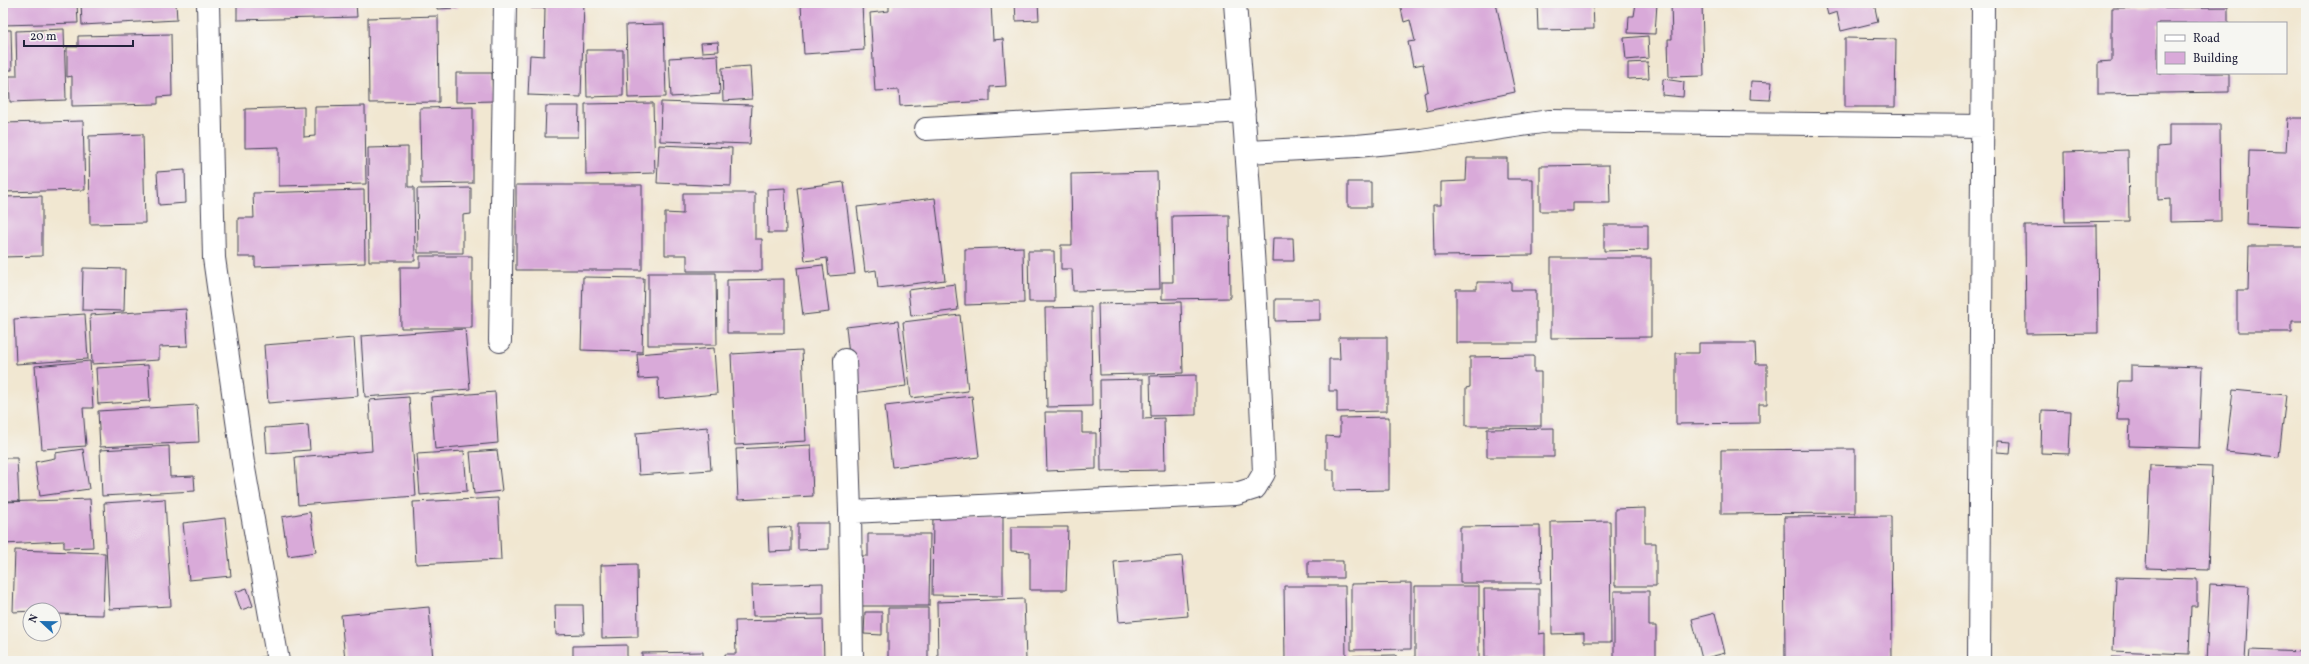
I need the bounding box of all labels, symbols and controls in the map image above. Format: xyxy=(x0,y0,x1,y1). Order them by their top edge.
scale bar xyxy=(24,22,133,48)
legend xyxy=(2157,22,2287,74)
text: 20 m xyxy=(30,29,57,45)
text: Road xyxy=(2193,31,2220,47)
text: Building xyxy=(2193,51,2238,67)
north arrow xyxy=(22,602,62,642)
text: N xyxy=(26,612,43,625)

